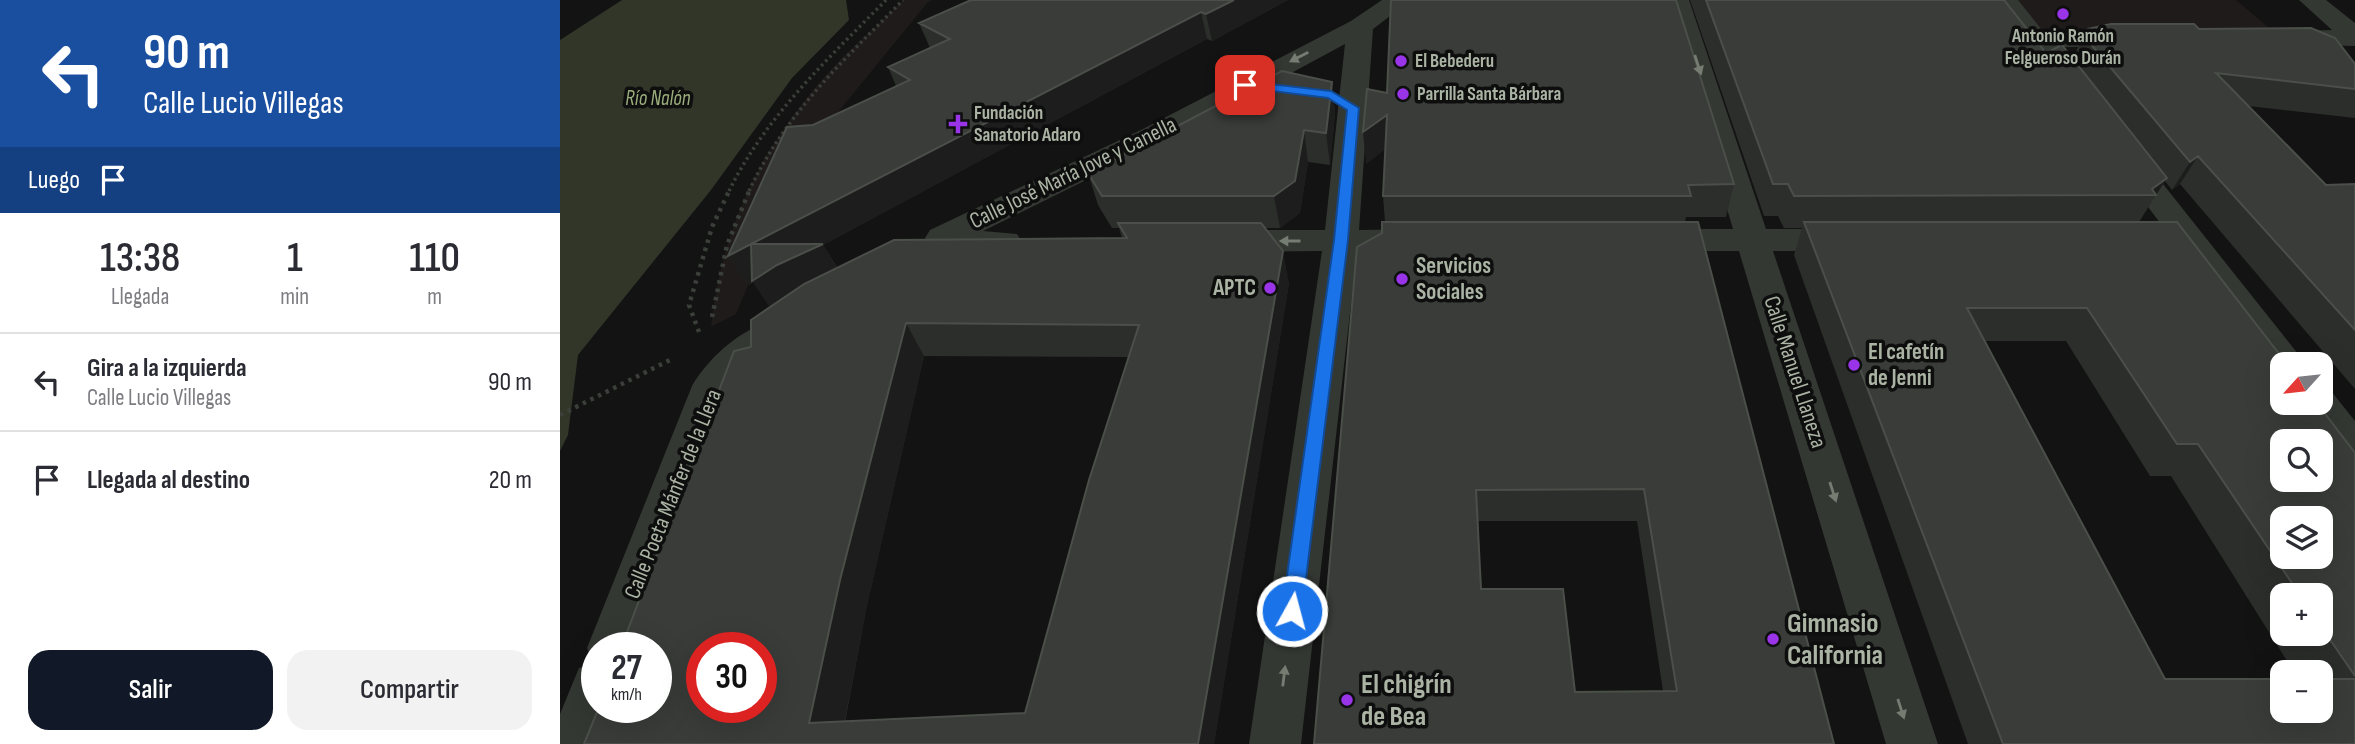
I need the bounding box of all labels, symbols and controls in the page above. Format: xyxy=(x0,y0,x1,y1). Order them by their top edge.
marker: Antonio Ramón Felgueroso Durán xyxy=(2055,6,2071,22)
text: 90 m xyxy=(143,24,230,83)
place label: Antonio Ramón Felgueroso Durán xyxy=(2005,25,2121,70)
icon: left xyxy=(28,28,119,119)
place label: El Bebederu xyxy=(1415,50,1494,73)
one-way arrow xyxy=(1289,52,1309,63)
marker: El Bebederu xyxy=(1393,53,1409,69)
pin xyxy=(1215,55,1275,115)
one-way arrow xyxy=(1693,55,1704,76)
icon: arrive xyxy=(1226,66,1264,104)
place label: Parrilla Santa Bárbara xyxy=(1417,83,1561,106)
text: Calle Lucio Villegas xyxy=(143,84,344,123)
water label: Río Nalón xyxy=(625,86,691,111)
marker: Parrilla Santa Bárbara xyxy=(1395,86,1411,102)
place label: Fundación Sanatorio Adaro xyxy=(974,102,1081,147)
street label: Calle José María Jove y Canella xyxy=(965,111,1181,235)
marker: Fundación Sanatorio Adaro xyxy=(948,114,968,134)
icon: arrive xyxy=(94,161,132,199)
text: Luego xyxy=(28,165,80,196)
text: 13:38 xyxy=(100,233,180,284)
text: 1 xyxy=(287,233,303,284)
text: 110 xyxy=(409,233,460,284)
one-way arrow xyxy=(1278,235,1300,246)
place label: Servicios Sociales xyxy=(1416,252,1491,306)
marker: Servicios Sociales xyxy=(1394,271,1410,287)
place label: APTC xyxy=(1212,274,1256,302)
marker: APTC xyxy=(1262,280,1278,296)
text: Llegada xyxy=(111,283,169,311)
text: min xyxy=(280,283,309,311)
text: m xyxy=(427,283,442,311)
street label: Calle Manuel Llaneza xyxy=(1757,292,1833,452)
place label: El cafetín de Jenni xyxy=(1868,338,1944,392)
north arrow xyxy=(2270,352,2333,415)
map controls xyxy=(2270,352,2333,723)
text: Gira a la izquierda xyxy=(87,353,247,384)
marker: El cafetín de Jenni xyxy=(1846,357,1862,373)
icon: left xyxy=(28,363,66,401)
text: 90 m xyxy=(488,367,532,398)
text: Calle Lucio Villegas xyxy=(87,384,231,412)
street label: Calle Poeta Mánfer de la Llera xyxy=(618,385,728,603)
button: search xyxy=(2270,429,2333,492)
icon: arrive xyxy=(28,461,66,499)
text: Llegada al destino xyxy=(87,465,250,496)
text: 20 m xyxy=(489,465,532,496)
one-way arrow xyxy=(1828,482,1838,503)
button: layers xyxy=(2270,506,2333,569)
position arrow xyxy=(1255,574,1329,648)
button: + xyxy=(2270,583,2333,646)
place label: Gimnasio California xyxy=(1787,607,1883,672)
marker: Gimnasio California xyxy=(1765,631,1781,647)
speed limit sign: 30 xyxy=(686,632,777,723)
text: 27 xyxy=(611,647,642,690)
button: Salir xyxy=(28,650,273,730)
button: Compartir xyxy=(287,650,532,730)
button: − xyxy=(2270,660,2333,723)
one-way arrow xyxy=(1278,665,1289,687)
place label: El chigrín de Bea xyxy=(1361,668,1452,733)
text: km/h xyxy=(611,684,642,705)
marker: El chigrín de Bea xyxy=(1339,692,1355,708)
one-way arrow xyxy=(1896,699,1907,720)

